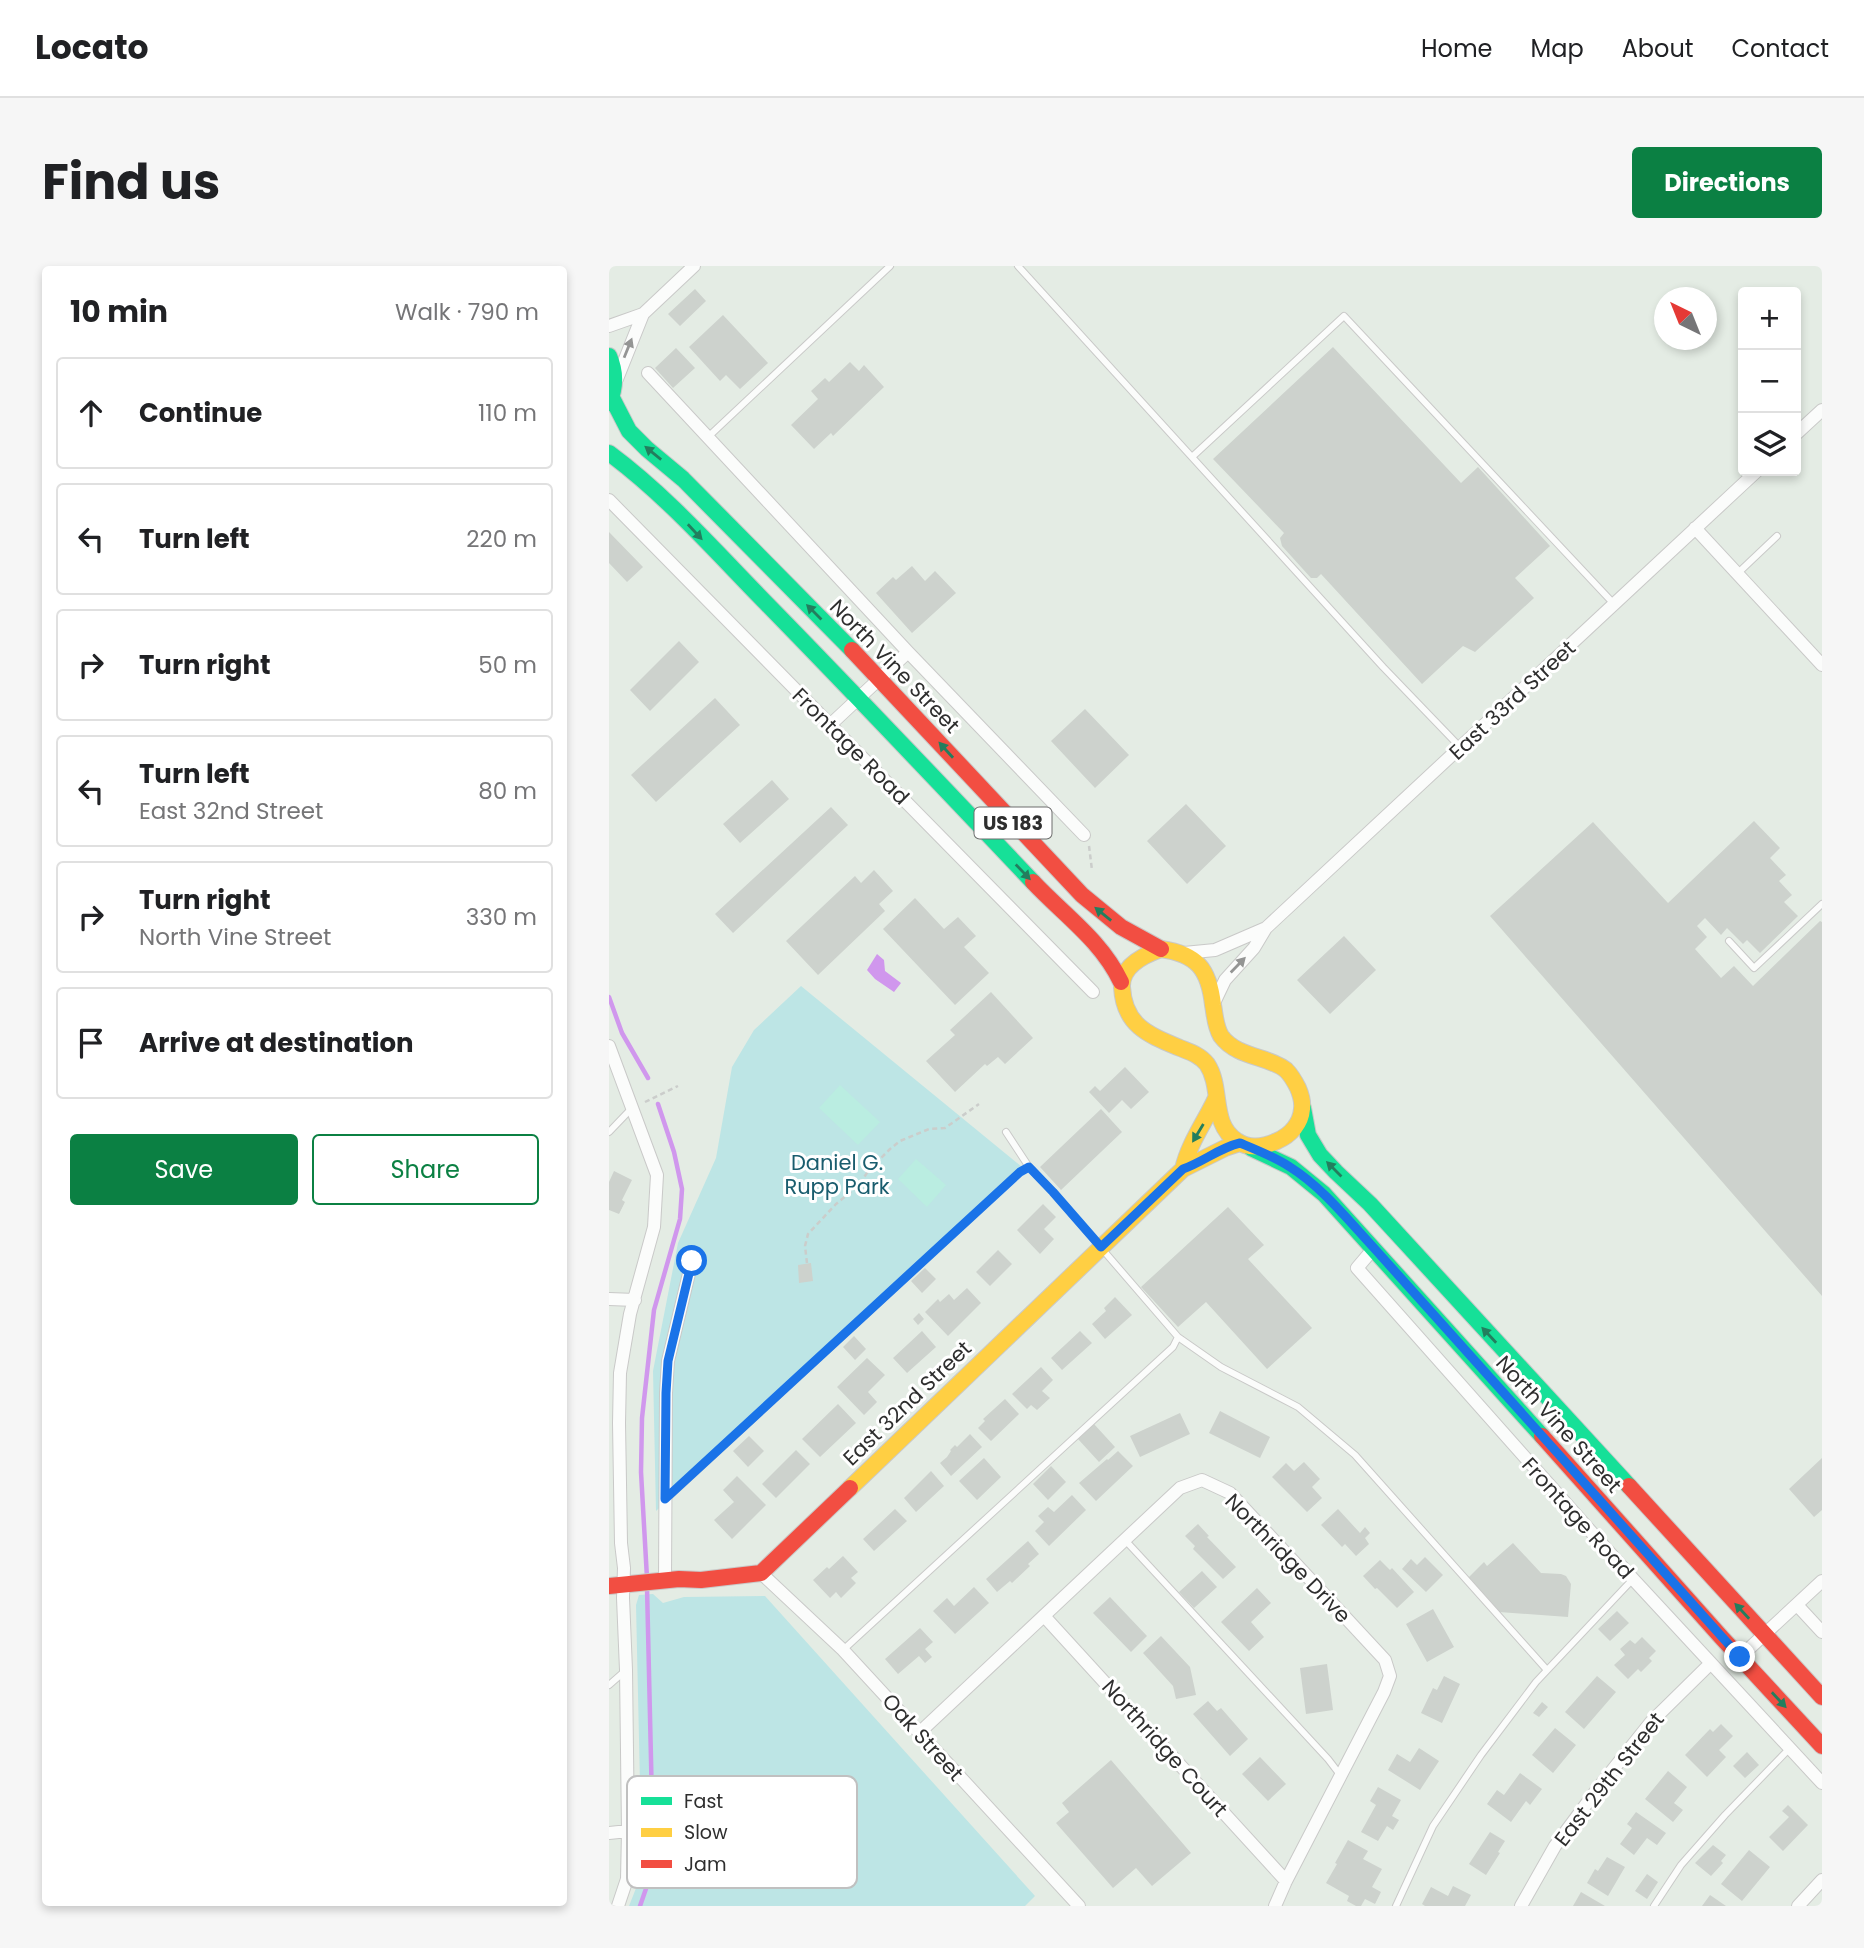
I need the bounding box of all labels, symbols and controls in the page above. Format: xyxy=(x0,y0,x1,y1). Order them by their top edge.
text: Locato xyxy=(35,24,149,71)
text: Home xyxy=(1421,32,1493,65)
text: Map xyxy=(1531,32,1584,65)
text: About xyxy=(1622,32,1693,65)
text: Contact xyxy=(1731,32,1829,65)
button: Directions xyxy=(1632,147,1822,218)
text: Find us xyxy=(42,148,220,216)
north arrow xyxy=(1654,287,1717,350)
map controls xyxy=(1738,287,1801,476)
button: + xyxy=(1738,287,1801,350)
text: 10 min xyxy=(70,290,168,333)
text: Walk · 790 m xyxy=(395,296,539,328)
one-way arrow xyxy=(623,338,634,359)
button: − xyxy=(1738,350,1801,413)
icon: ahead xyxy=(72,394,110,432)
text: Continue xyxy=(139,395,262,431)
text: 110 m xyxy=(478,397,537,429)
button: layers xyxy=(1738,413,1801,476)
one-way arrow xyxy=(644,445,662,460)
icon: left xyxy=(72,520,110,558)
text: Turn left xyxy=(139,521,250,557)
text: 220 m xyxy=(466,523,537,555)
one-way arrow xyxy=(687,523,703,540)
street label: North Vine Street xyxy=(824,593,966,739)
one-way arrow xyxy=(806,604,823,621)
street label: East 33rd Street xyxy=(1442,634,1582,766)
icon: right xyxy=(72,646,110,684)
text: Turn right xyxy=(139,647,271,683)
text: 50 m xyxy=(478,649,537,681)
street label: Frontage Road xyxy=(786,681,916,811)
one-way arrow xyxy=(938,741,954,759)
text: Turn left xyxy=(139,756,250,792)
icon: left xyxy=(72,772,110,810)
text: 80 m xyxy=(478,775,537,807)
text: East 32nd Street xyxy=(139,795,323,827)
road number: US 183 xyxy=(975,808,1051,838)
one-way arrow xyxy=(1015,863,1031,880)
text: Turn right xyxy=(139,882,271,918)
icon: right xyxy=(72,898,110,936)
text: 330 m xyxy=(466,901,537,933)
one-way arrow xyxy=(1095,906,1113,921)
text: North Vine Street xyxy=(139,921,331,953)
one-way arrow xyxy=(1230,957,1246,974)
icon: arrive xyxy=(72,1024,110,1062)
text: Arrive at destination xyxy=(139,1025,414,1061)
one-way arrow xyxy=(1192,1123,1205,1142)
button: Save xyxy=(70,1134,298,1205)
button: Share xyxy=(312,1134,539,1205)
park label: Daniel G. Rupp Park xyxy=(784,1148,890,1201)
one-way arrow xyxy=(1326,1161,1342,1178)
route start xyxy=(676,1245,707,1276)
one-way arrow xyxy=(1482,1327,1498,1344)
street label: East 32nd Street xyxy=(836,1334,978,1472)
street label: North Vine Street xyxy=(1489,1349,1629,1499)
street label: Frontage Road xyxy=(1516,1451,1640,1585)
street label: Northridge Drive xyxy=(1219,1487,1357,1629)
one-way arrow xyxy=(1735,1603,1751,1620)
route end xyxy=(1724,1641,1755,1672)
street label: Northridge Court xyxy=(1095,1673,1235,1823)
street label: Oak Street xyxy=(876,1687,970,1787)
one-way arrow xyxy=(1771,1691,1787,1708)
street label: East 29th Street xyxy=(1547,1706,1671,1852)
legend xyxy=(627,1776,857,1888)
text: Fast xyxy=(684,1788,723,1815)
text: Slow xyxy=(684,1819,728,1846)
text: Jam xyxy=(684,1851,726,1878)

